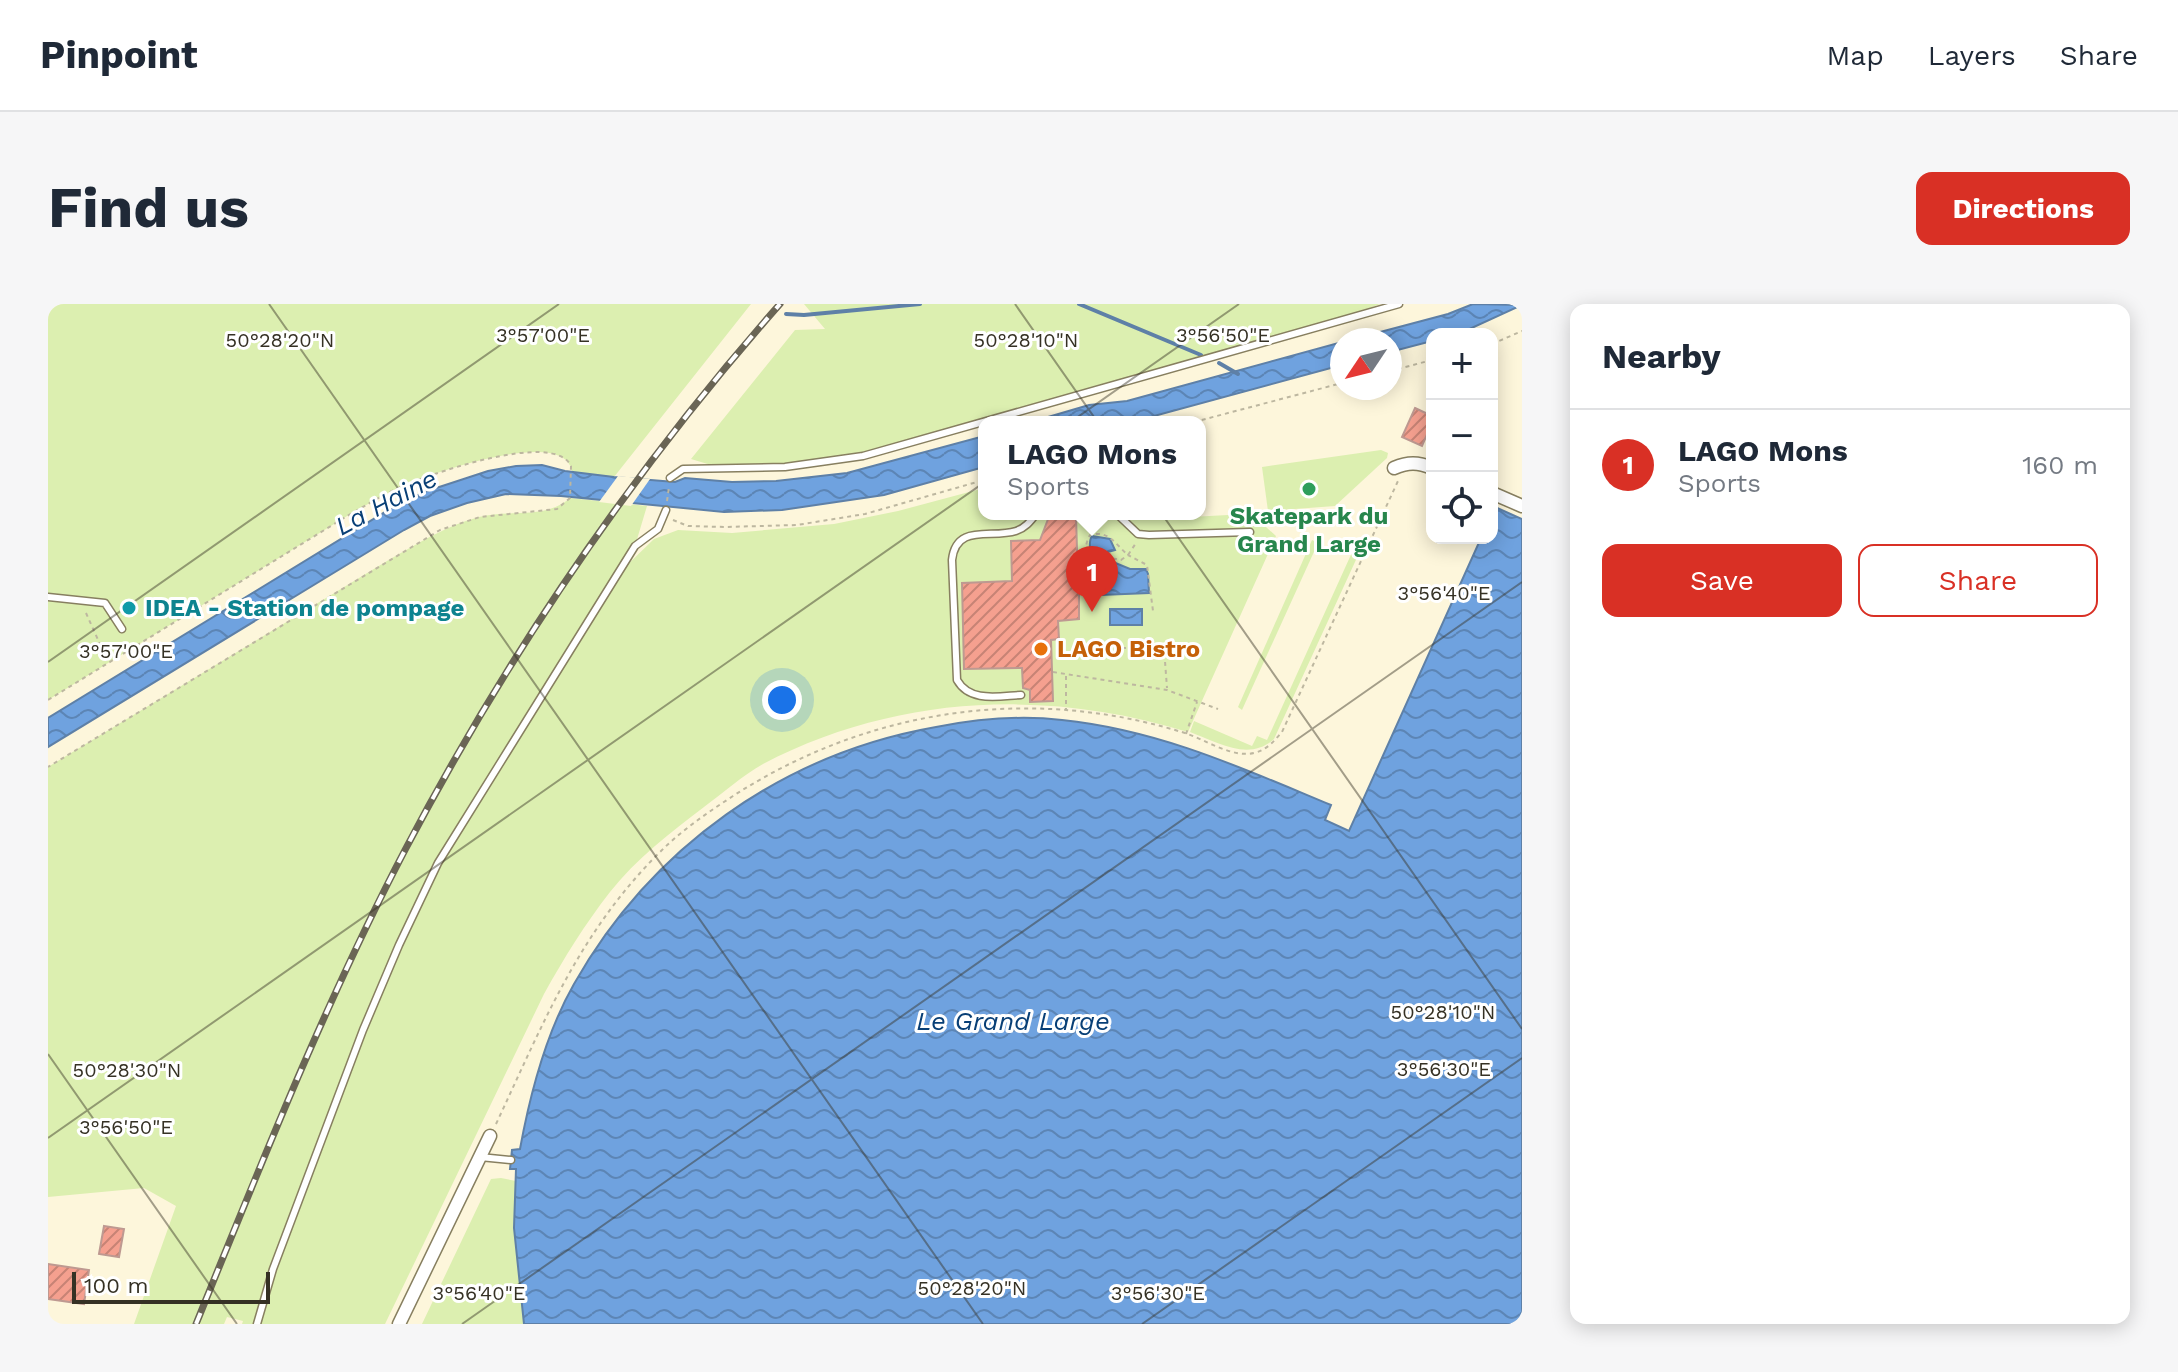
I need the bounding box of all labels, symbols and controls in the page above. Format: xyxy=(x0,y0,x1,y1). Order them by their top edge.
text: Pinpoint xyxy=(40,33,198,77)
text: Map xyxy=(1827,39,1884,72)
text: Layers xyxy=(1928,39,2016,72)
text: Share xyxy=(2060,39,2138,72)
button: Directions xyxy=(1916,172,2130,245)
text: Find us xyxy=(48,175,249,241)
text: 3°57'00"E xyxy=(496,323,590,347)
text: 3°56'50"E xyxy=(1176,323,1270,347)
text: 50°28'20"N xyxy=(226,328,334,352)
text: 50°28'10"N xyxy=(974,328,1078,352)
north arrow xyxy=(1330,328,1402,400)
map controls xyxy=(1426,328,1498,544)
button: + xyxy=(1426,328,1498,400)
text: Nearby xyxy=(1602,336,1721,376)
button: − xyxy=(1426,400,1498,472)
popup xyxy=(978,416,1206,520)
text: LAGO Mons xyxy=(1678,433,1848,468)
text: LAGO Mons xyxy=(1007,436,1177,471)
text: 1 xyxy=(1622,450,1634,480)
text: 160 m xyxy=(2022,450,2098,480)
water label: La Haine xyxy=(330,463,442,541)
text: Sports xyxy=(1678,468,1761,498)
text: Sports xyxy=(1007,471,1090,501)
button: locate xyxy=(1426,472,1498,544)
marker: Skatepark du Grand Large xyxy=(1300,480,1318,498)
place label: Skatepark du Grand Large xyxy=(1230,502,1388,558)
button: Save xyxy=(1602,544,1842,617)
button: Share xyxy=(1858,544,2098,617)
pin: 1 xyxy=(1066,546,1118,612)
text: 3°56'40"E xyxy=(1398,581,1491,605)
place label: IDEA - Station de pompage xyxy=(145,594,465,622)
marker: IDEA - Station de pompage xyxy=(120,599,138,617)
place label: LAGO Bistro xyxy=(1057,635,1200,663)
text: 3°57'00"E xyxy=(79,639,173,663)
marker: LAGO Bistro xyxy=(1032,640,1050,658)
your location xyxy=(762,680,802,720)
text: 50°28'10"N xyxy=(1391,1000,1495,1024)
water label: Le Grand Large xyxy=(916,1006,1110,1036)
text: 3°56'30"E xyxy=(1397,1057,1491,1081)
text: 50°28'30"N xyxy=(73,1058,181,1082)
text: 3°56'50"E xyxy=(79,1115,173,1139)
scale bar xyxy=(72,1268,270,1304)
text: 100 m xyxy=(84,1273,148,1298)
text: 50°28'20"N xyxy=(918,1276,1026,1300)
text: 3°56'40"E xyxy=(433,1281,526,1305)
text: 3°56'30"E xyxy=(1111,1281,1205,1305)

